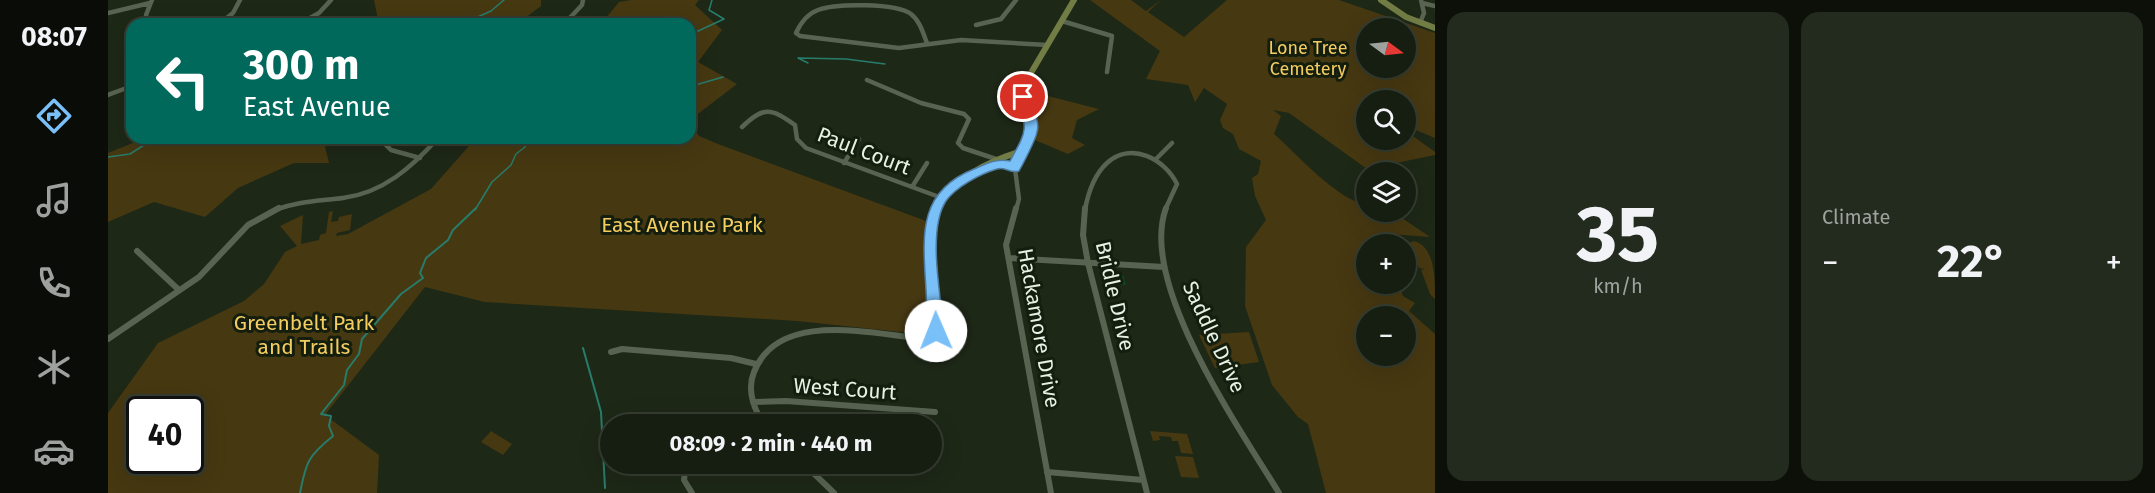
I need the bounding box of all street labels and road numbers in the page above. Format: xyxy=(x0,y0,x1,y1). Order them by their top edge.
street label: Paul Court xyxy=(814,121,915,181)
street label: Bridle Drive xyxy=(1090,239,1140,353)
street label: Hackamore Drive xyxy=(1012,246,1066,410)
street label: Saddle Drive xyxy=(1177,277,1251,397)
street label: West Court xyxy=(793,372,898,406)

